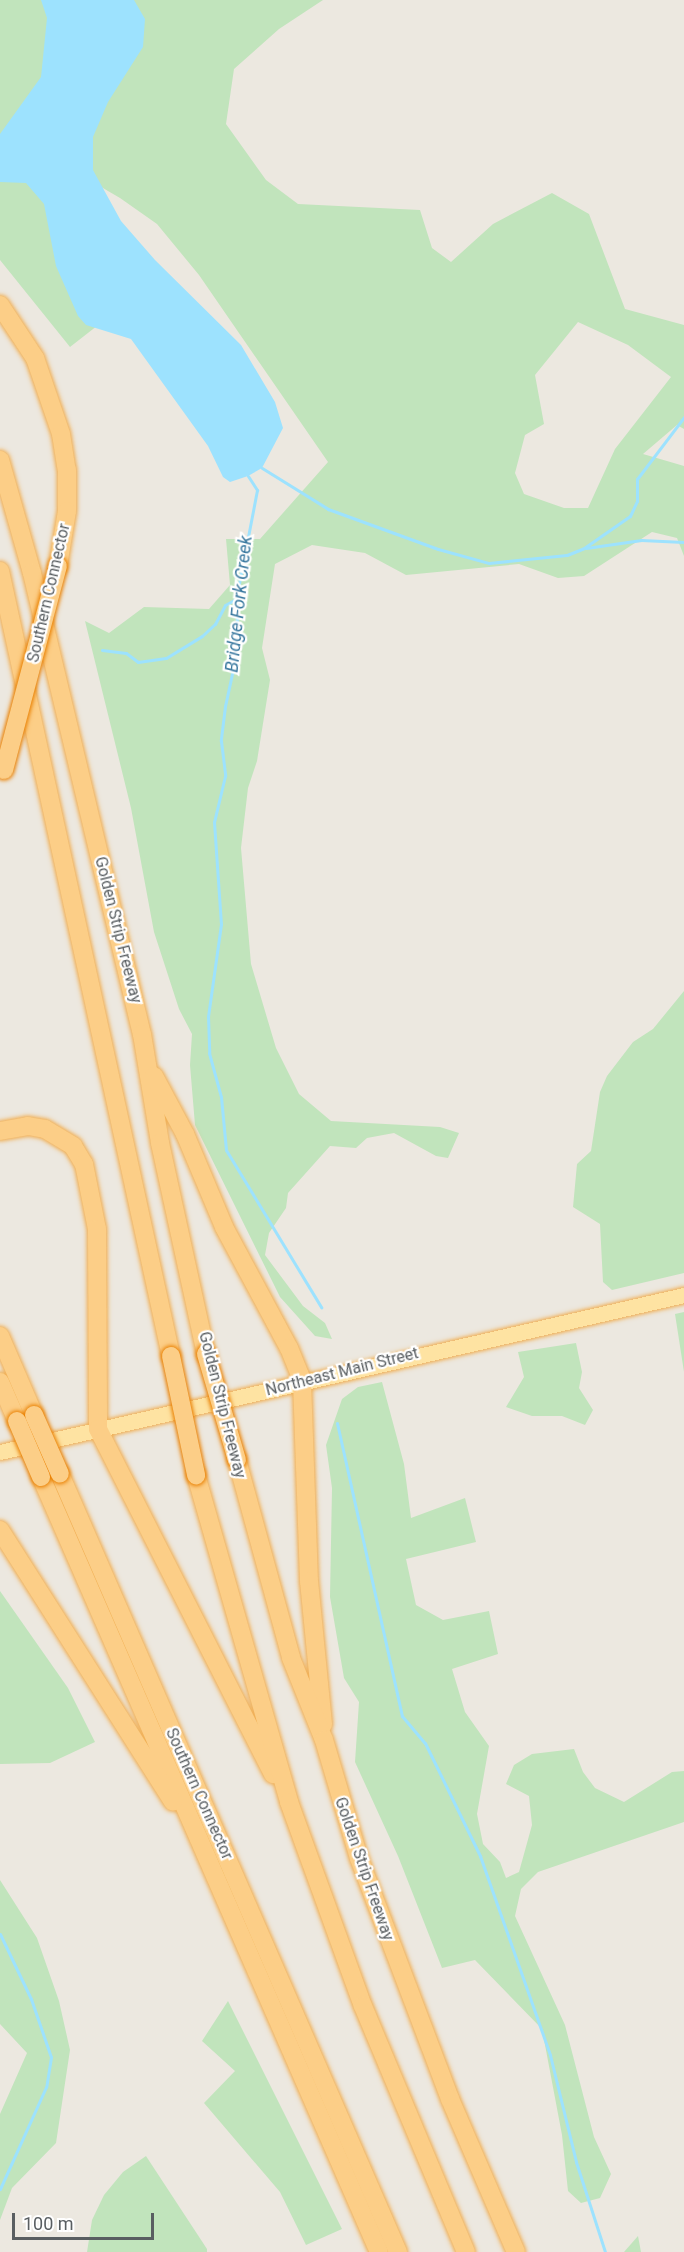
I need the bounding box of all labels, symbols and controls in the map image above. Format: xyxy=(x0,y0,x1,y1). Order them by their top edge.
street label: Southern Connector xyxy=(24,522,74,664)
water label: Bridge Fork Creek xyxy=(221,535,257,673)
street label: Golden Strip Freeway xyxy=(91,855,145,1005)
street label: Golden Strip Freeway xyxy=(195,1330,249,1480)
street label: Northeast Main Street xyxy=(264,1344,420,1400)
street label: Southern Connector xyxy=(161,1725,237,1863)
street label: Golden Strip Freeway xyxy=(330,1795,398,1943)
scale bar xyxy=(15,2201,158,2239)
text: 100 m xyxy=(23,2213,74,2234)

